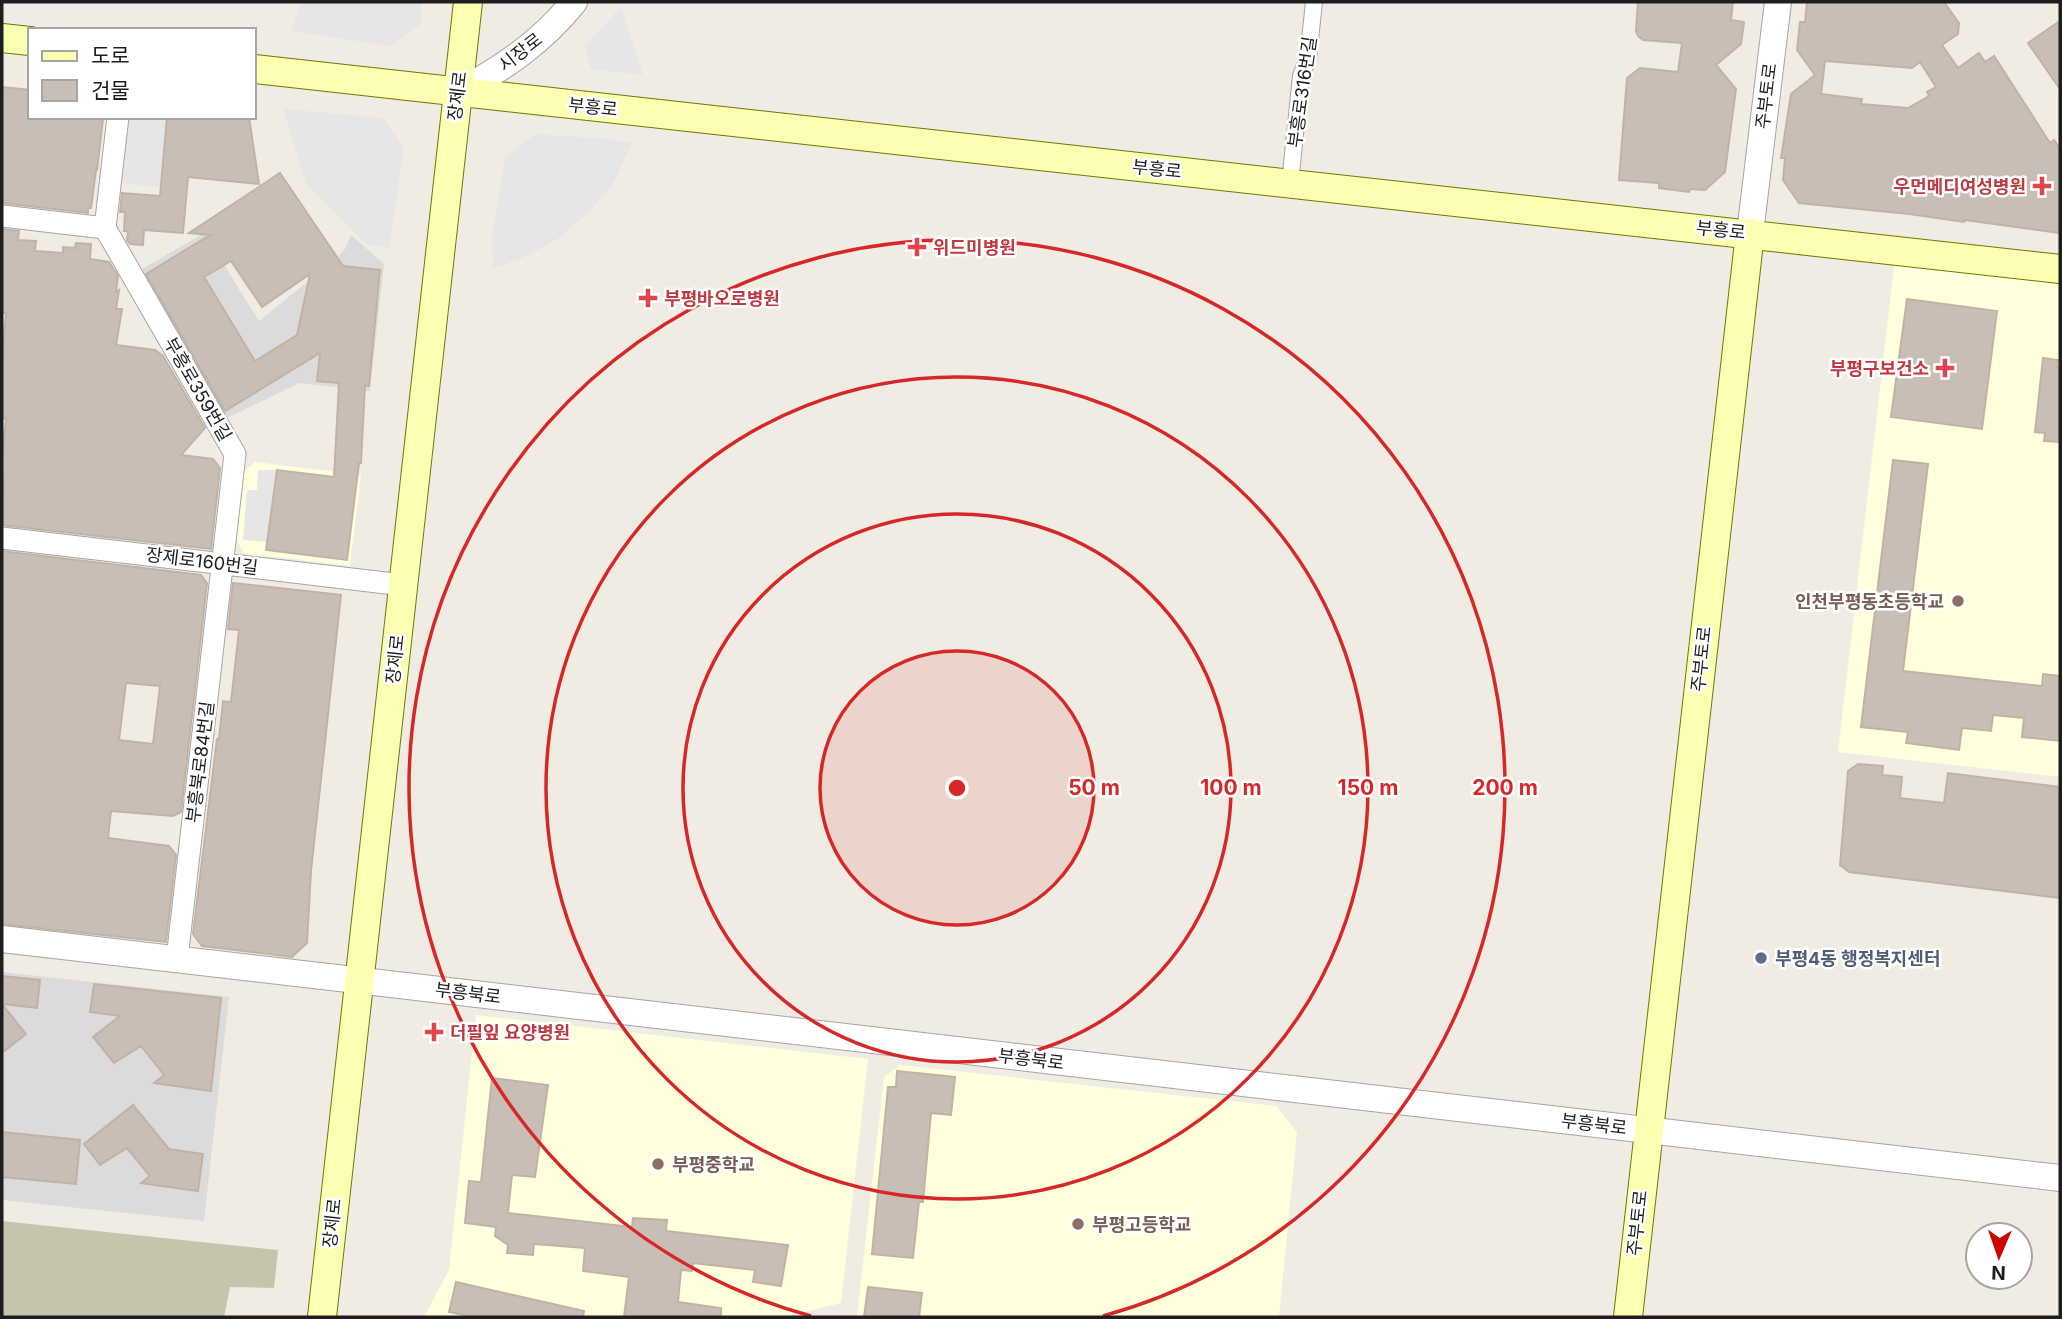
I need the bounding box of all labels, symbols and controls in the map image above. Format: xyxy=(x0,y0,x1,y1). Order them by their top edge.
legend xyxy=(28,28,256,119)
street label: 시장로 xyxy=(494,28,546,76)
street label: 부흥로316번길 xyxy=(1284,35,1320,149)
text: 도로 xyxy=(91,43,130,68)
street label: 주부토로 xyxy=(1752,62,1780,130)
street label: 장제로 xyxy=(444,70,470,122)
text: 건물 xyxy=(91,78,130,103)
street label: 부흥로 xyxy=(567,94,619,120)
street label: 부흥로 xyxy=(1131,156,1183,182)
place label: 우먼메디여성병원 xyxy=(1894,176,2026,197)
marker: 우먼메디여성병원 xyxy=(2032,176,2052,196)
street label: 부흥로 xyxy=(1695,217,1747,243)
marker: 위드미병원 xyxy=(907,237,927,257)
place label: 위드미병원 xyxy=(933,237,1016,258)
marker: 부평바오로병원 xyxy=(638,288,658,308)
place label: 부평바오로병원 xyxy=(664,288,780,309)
street label: 부흥로359번길 xyxy=(160,334,236,444)
place label: 부평구보건소 xyxy=(1830,358,1929,379)
marker: 부평구보건소 xyxy=(1935,358,1955,378)
street label: 장제로160번길 xyxy=(145,544,259,578)
place label: 인천부평동초등학교 xyxy=(1795,591,1944,612)
marker: 인천부평동초등학교 xyxy=(1950,593,1966,609)
street label: 주부토로 xyxy=(1687,625,1715,693)
street label: 장제로 xyxy=(382,633,408,685)
street label: 부흥북로84번길 xyxy=(182,700,218,824)
text: 50 m xyxy=(1068,775,1120,800)
text: 100 m xyxy=(1200,775,1262,800)
text: 150 m xyxy=(1338,775,1398,800)
text: 200 m xyxy=(1472,775,1538,800)
centre of rings xyxy=(945,776,969,800)
place label: 부평4동 행정복지센터 xyxy=(1775,948,1940,969)
marker: 부평4동 행정복지센터 xyxy=(1753,950,1769,966)
street label: 부흥북로 xyxy=(434,979,502,1007)
marker: 더필잎 요양병원 xyxy=(424,1022,444,1042)
place label: 더필잎 요양병원 xyxy=(450,1022,570,1043)
street label: 부흥북로 xyxy=(997,1045,1065,1073)
street label: 부흥북로 xyxy=(1560,1110,1628,1138)
place label: 부평중학교 xyxy=(672,1154,755,1175)
marker: 부평중학교 xyxy=(650,1156,666,1172)
street label: 주부토로 xyxy=(1623,1189,1651,1257)
street label: 장제로 xyxy=(319,1197,345,1249)
place label: 부평고등학교 xyxy=(1092,1214,1191,1235)
marker: 부평고등학교 xyxy=(1070,1216,1086,1232)
north arrow xyxy=(1964,1221,2034,1291)
text: N xyxy=(1991,1261,2006,1284)

